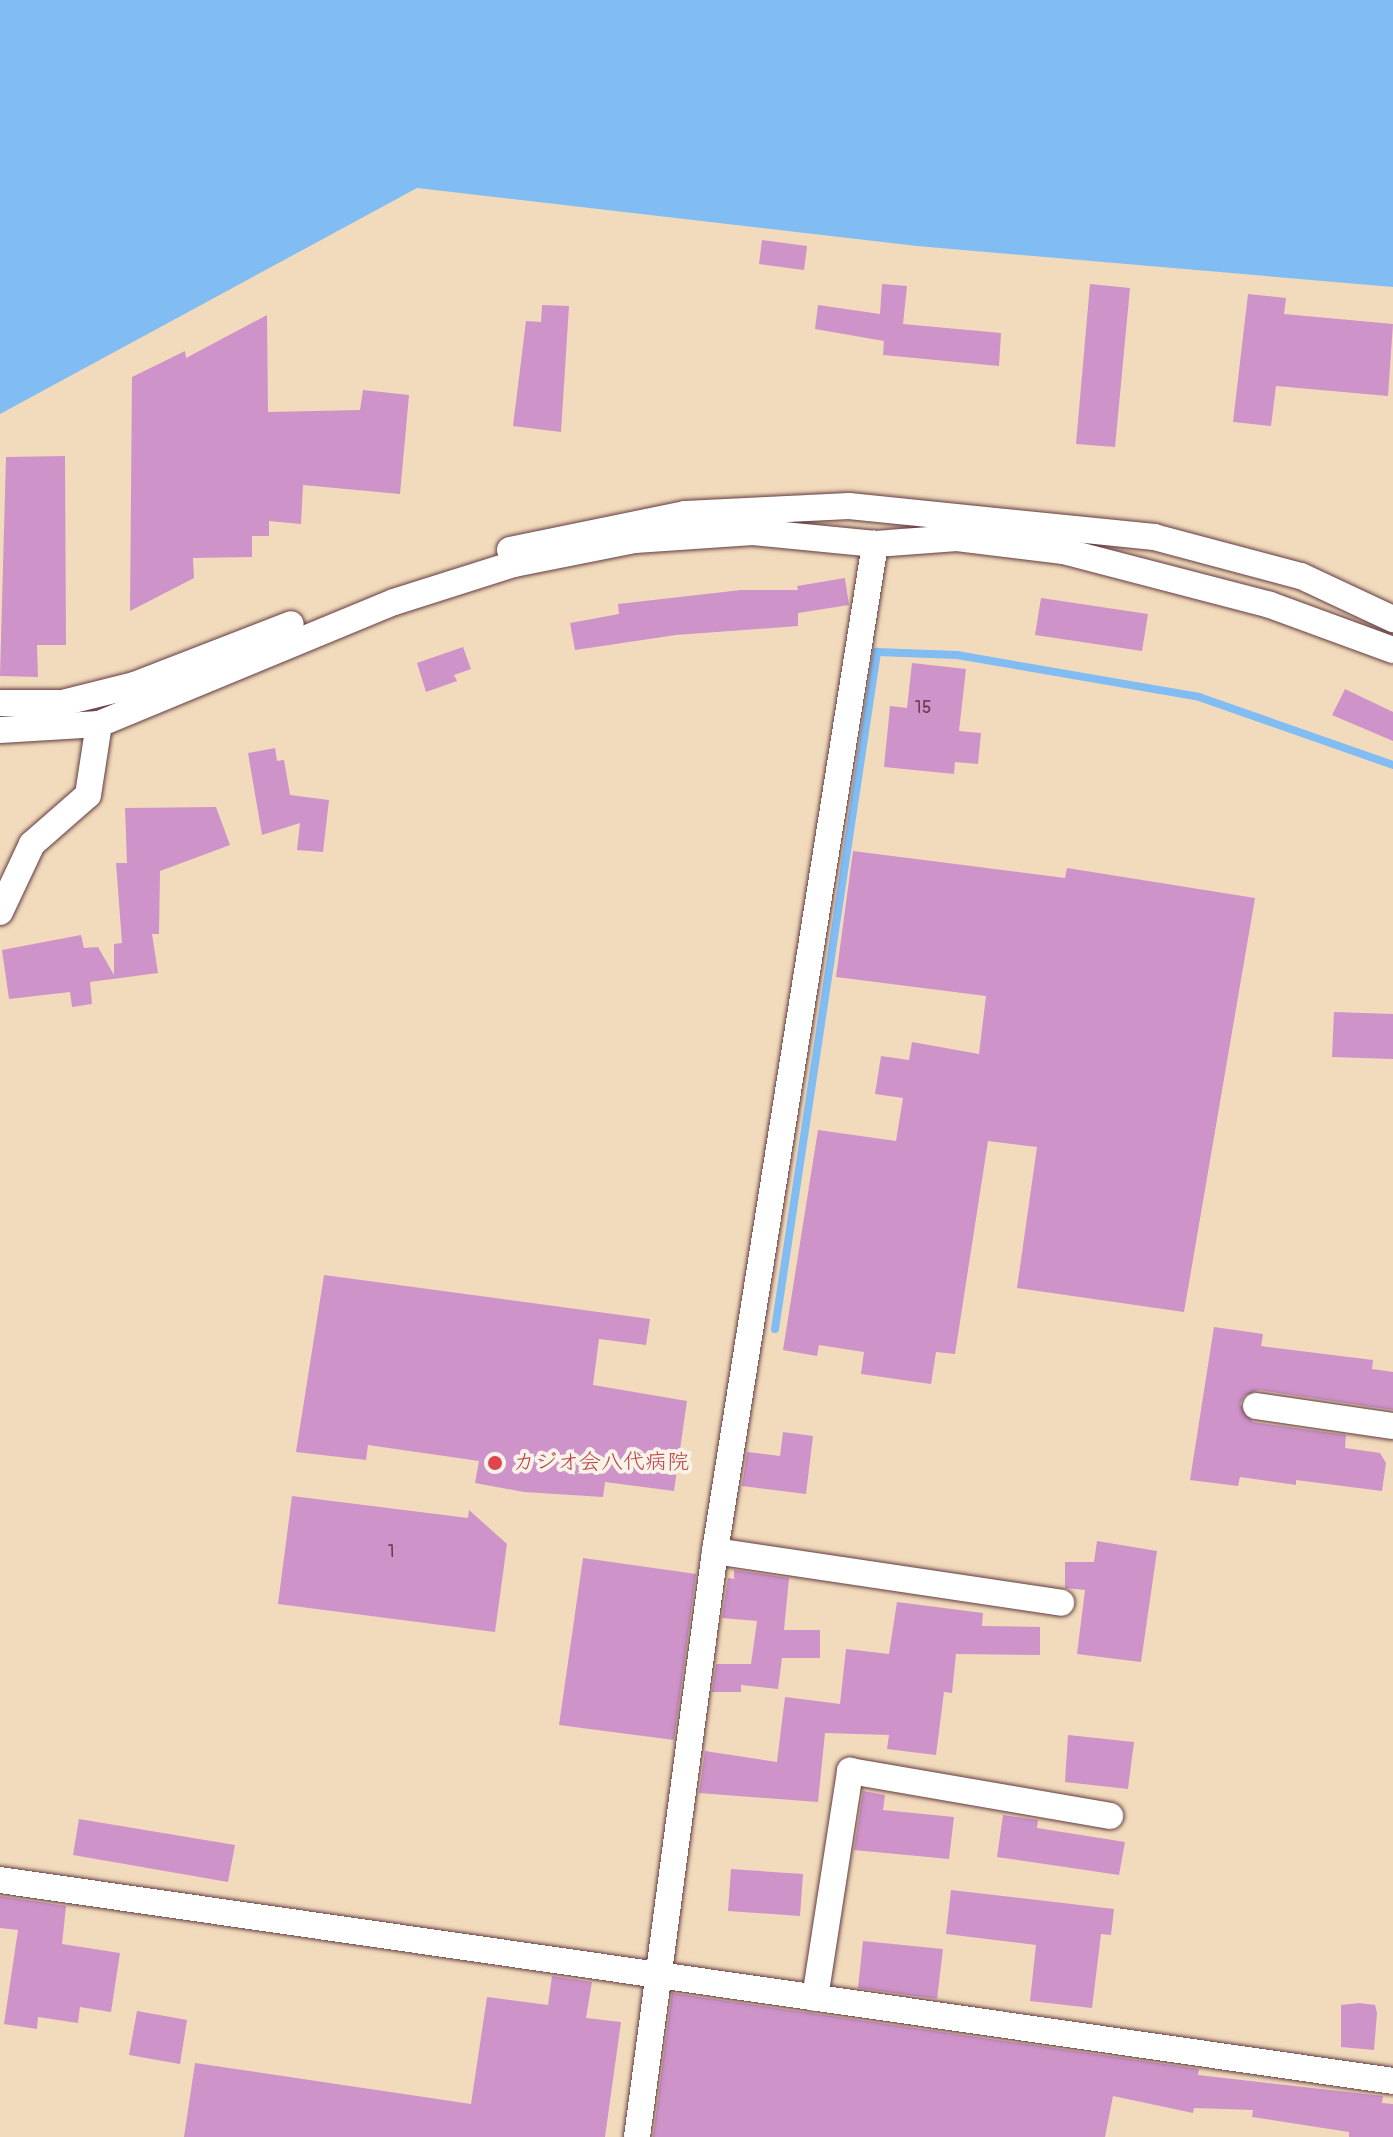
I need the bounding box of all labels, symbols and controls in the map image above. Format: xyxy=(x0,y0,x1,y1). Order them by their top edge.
house number: 15 xyxy=(915,697,931,719)
place label: カジオ会八代病院 xyxy=(513,1450,689,1476)
marker: カジオ会八代病院 xyxy=(484,1452,506,1474)
house number: 1 xyxy=(387,1541,395,1563)

